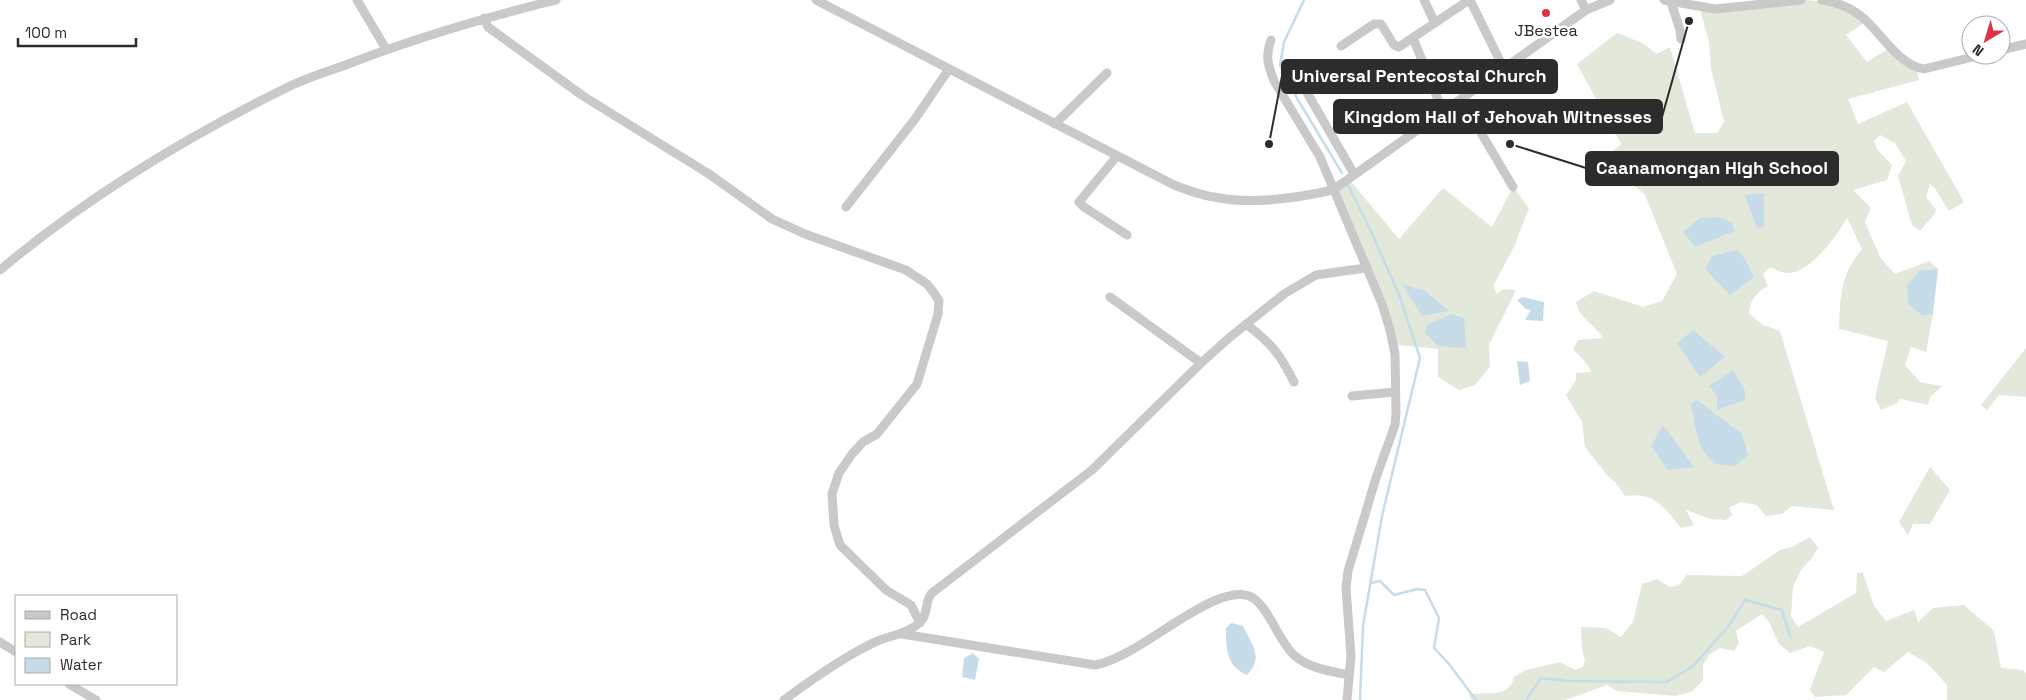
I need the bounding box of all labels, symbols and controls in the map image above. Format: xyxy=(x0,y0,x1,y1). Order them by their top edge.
marker: JBestea xyxy=(1540,7,1552,19)
scale bar xyxy=(18,15,135,47)
north arrow xyxy=(1961,15,2011,65)
place label: JBestea xyxy=(1514,20,1578,41)
text: 100 m xyxy=(25,23,67,42)
text: N xyxy=(1969,40,1987,60)
callout: Universal Pentecostal Church xyxy=(1282,60,1557,93)
text: Universal Pentecostal Church xyxy=(1291,64,1547,87)
callout: Kingdom Hall of Jehovah Witnesses xyxy=(1334,100,1662,133)
text: Kingdom Hall of Jehovah Witnesses xyxy=(1344,105,1652,128)
callout: Caanamongan High School xyxy=(1586,152,1838,185)
text: Caanamongan High School xyxy=(1596,156,1828,179)
legend xyxy=(15,595,178,685)
text: Road xyxy=(60,605,97,624)
text: Park xyxy=(60,630,91,649)
text: Water xyxy=(60,655,103,674)

